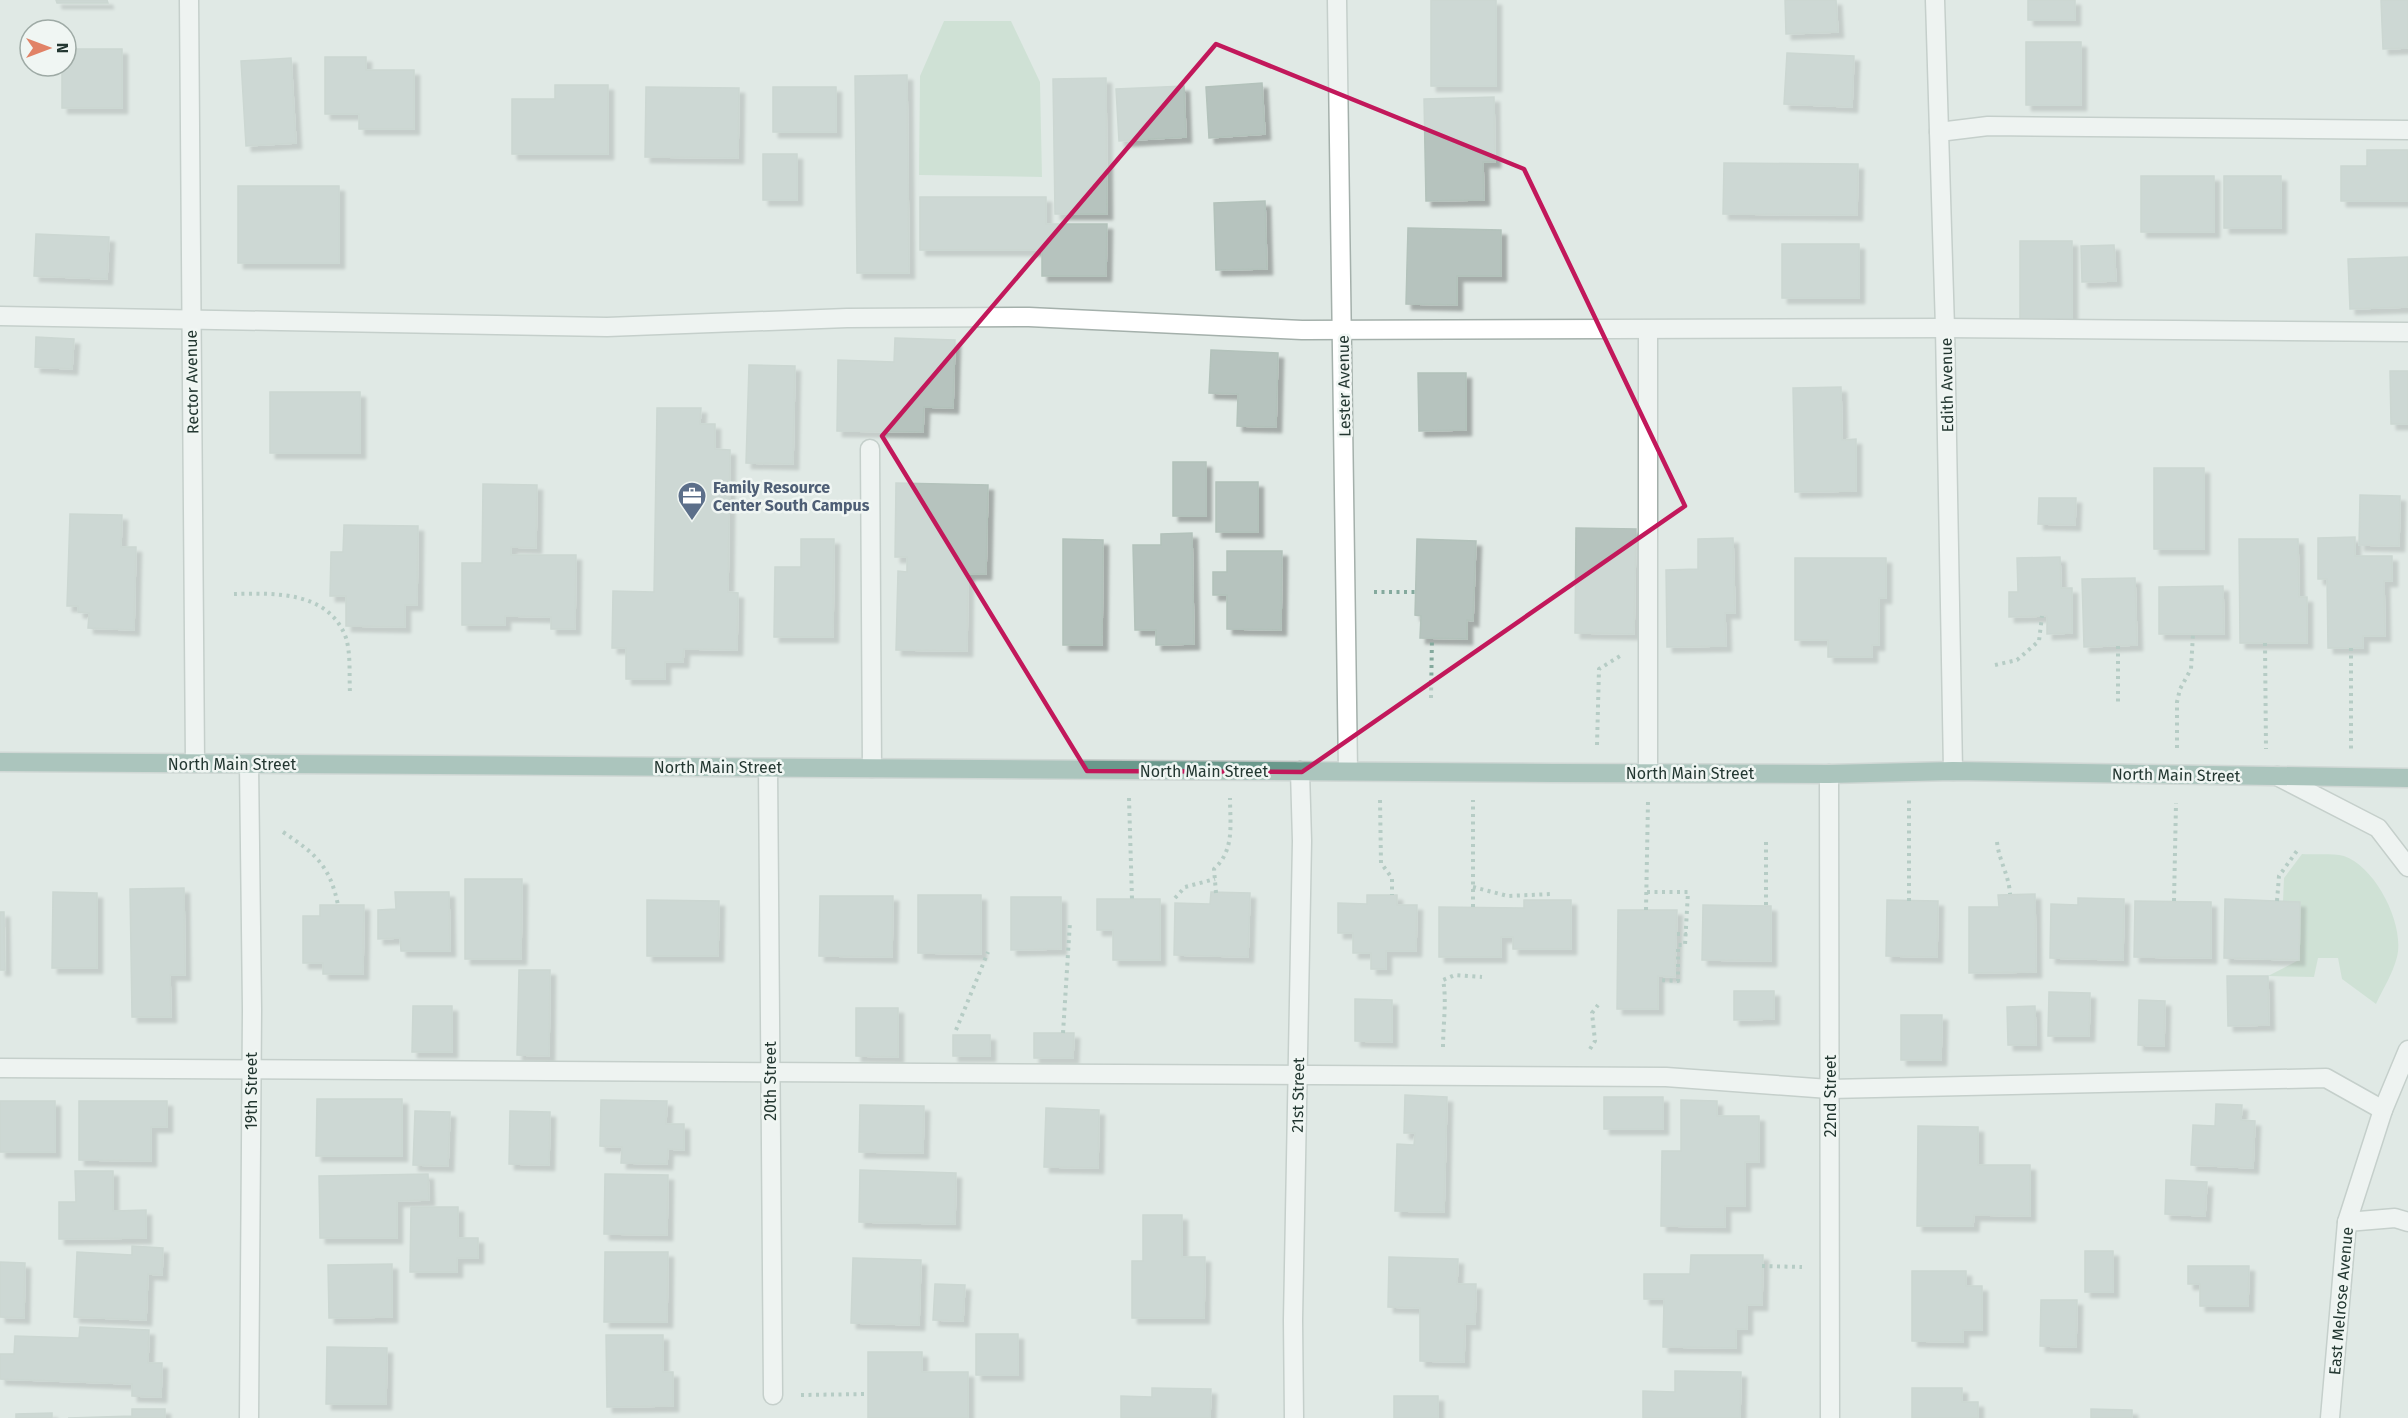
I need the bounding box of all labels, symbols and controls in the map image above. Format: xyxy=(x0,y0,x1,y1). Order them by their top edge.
north arrow xyxy=(18,18,78,78)
text: N xyxy=(53,43,72,53)
street label: Rector Avenue xyxy=(182,330,202,434)
street label: Lester Avenue xyxy=(1334,335,1354,437)
street label: Edith Avenue xyxy=(1937,337,1957,433)
place label: Family Resource Center South Campus xyxy=(713,478,870,515)
office icon: Family Resource Center South Campus xyxy=(676,480,708,522)
street label: North Main Street xyxy=(168,755,296,774)
street label: North Main Street xyxy=(654,758,782,777)
street label: North Main Street xyxy=(1140,762,1268,781)
street label: North Main Street xyxy=(1626,764,1754,783)
street label: North Main Street xyxy=(2112,764,2241,786)
street label: 20th Street xyxy=(761,1041,780,1121)
street label: 19th Street xyxy=(242,1052,261,1130)
street label: 22nd Street xyxy=(1821,1055,1840,1137)
street label: 21st Street xyxy=(1288,1057,1308,1133)
street label: East Melrose Avenue xyxy=(2325,1226,2357,1376)

